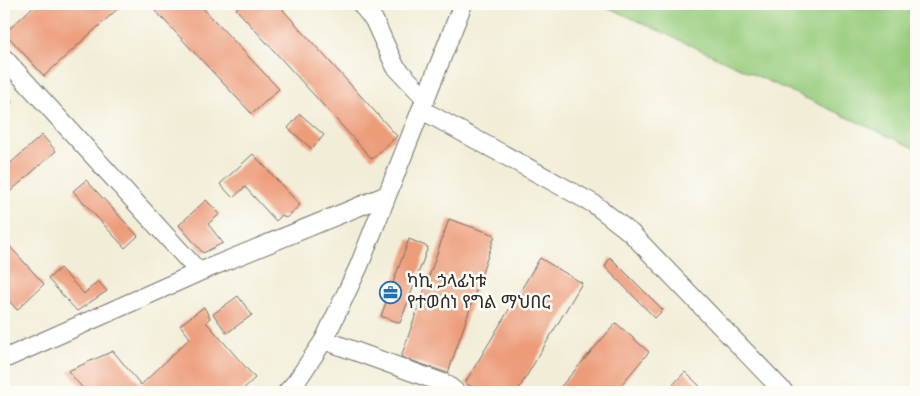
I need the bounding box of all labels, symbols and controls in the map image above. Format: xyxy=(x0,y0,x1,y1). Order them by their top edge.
place label: ካኪ ኃላፊነቱ የተወሰነ የግል ማህበር xyxy=(407,270,550,315)
office icon: ካኪ ኃላፊነቱ የተወሰነ የግል ማህበር xyxy=(379,280,403,304)

